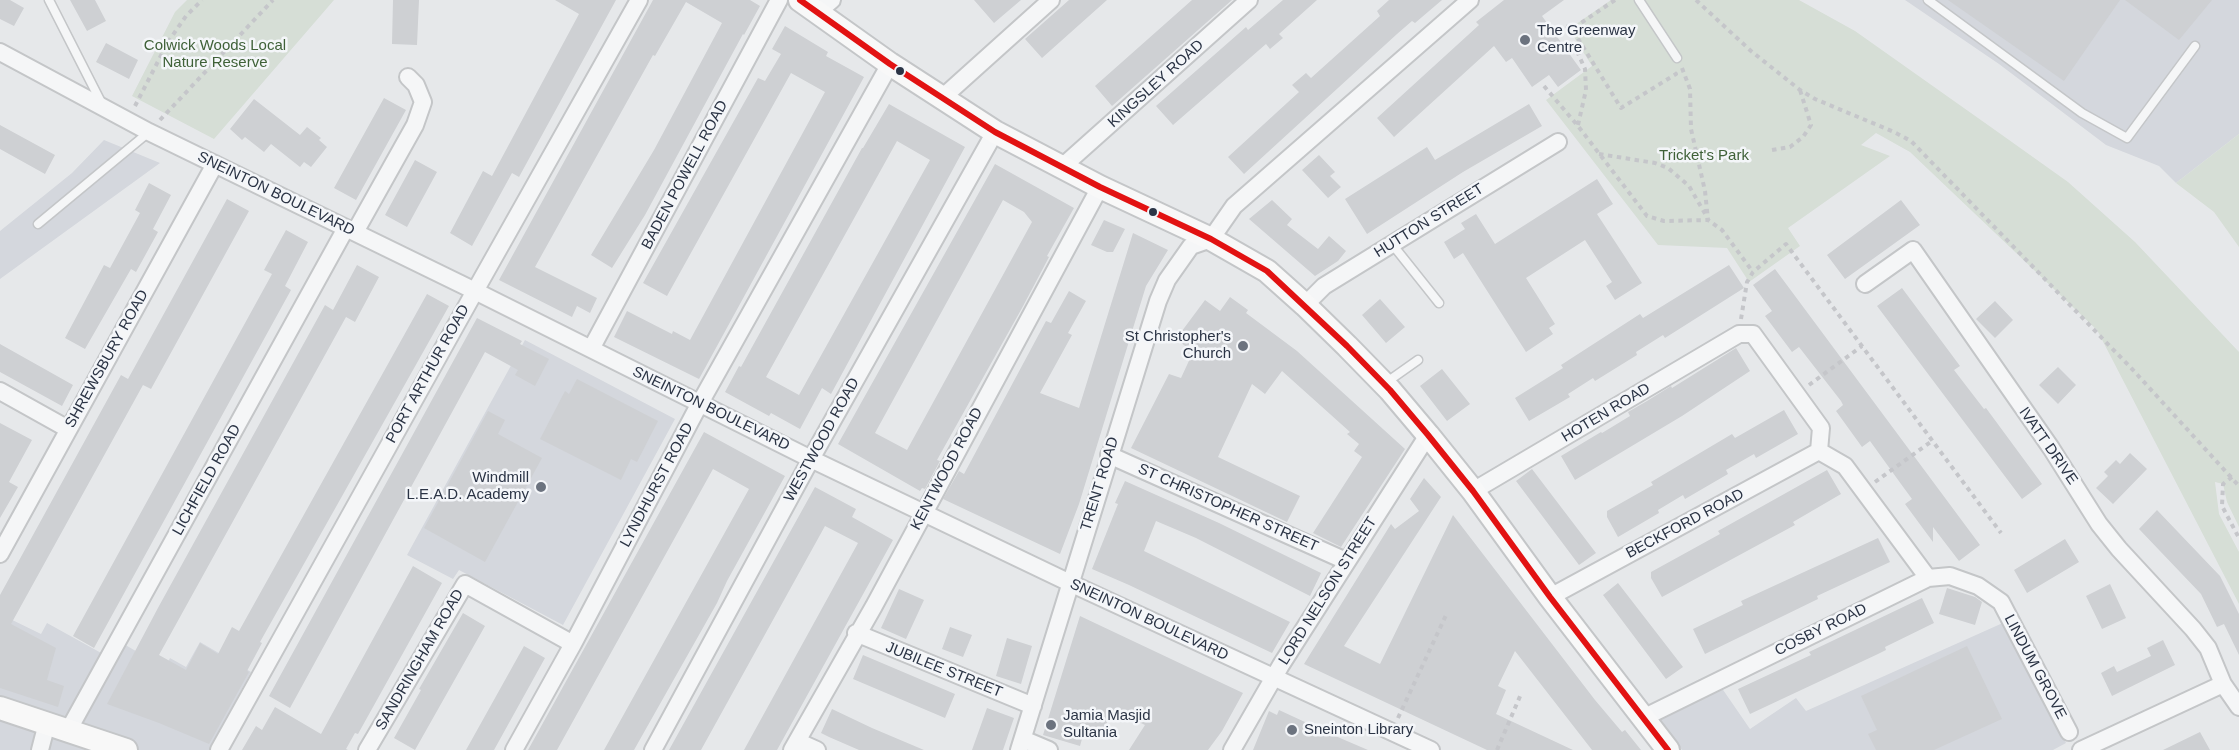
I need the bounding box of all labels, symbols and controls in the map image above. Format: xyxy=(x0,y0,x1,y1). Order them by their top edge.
place label: The Greenway Centre xyxy=(1537,22,1635,57)
marker: The Greenway Centre xyxy=(1518,33,1532,47)
street label: KINGSLEY ROAD xyxy=(1104,36,1208,132)
park label: Colwick Woods Local Nature Reserve xyxy=(144,37,286,72)
unlabelled marker xyxy=(894,65,906,77)
street label: BADEN POWELL ROAD xyxy=(638,98,732,252)
park label: Tricket's Park xyxy=(1659,147,1749,165)
street label: SNEINTON BOULEVARD xyxy=(194,148,358,240)
street label: HUTTON STREET xyxy=(1371,180,1487,262)
unlabelled marker xyxy=(1147,206,1159,218)
street label: SHREWSBURY ROAD xyxy=(62,287,152,431)
street label: PORT ARTHUR ROAD xyxy=(382,302,474,446)
place label: St Christopher's Church xyxy=(1125,328,1231,363)
marker: St Christopher's Church xyxy=(1236,339,1250,353)
street label: SNEINTON BOULEVARD xyxy=(629,363,793,455)
street label: WESTWOOD ROAD xyxy=(780,375,864,505)
street label: HOTEN ROAD xyxy=(1559,380,1653,446)
street label: IVATT DRIVE xyxy=(2015,404,2081,488)
street label: KENTWOOD ROAD xyxy=(907,405,987,533)
street label: LYNDHURST ROAD xyxy=(617,420,697,550)
street label: LICHFIELD ROAD xyxy=(169,421,245,539)
street label: TRENT ROAD xyxy=(1077,435,1123,533)
street label: ST CHRISTOPHER STREET xyxy=(1135,460,1321,556)
place label: Windmill L.E.A.D. Academy xyxy=(406,469,529,504)
marker: Windmill L.E.A.D. Academy xyxy=(534,480,548,494)
street label: BECKFORD ROAD xyxy=(1623,485,1747,563)
street label: LORD NELSON STREET xyxy=(1275,514,1381,668)
street label: SNEINTON BOULEVARD xyxy=(1067,575,1231,665)
street label: SANDRINGHAM ROAD xyxy=(372,586,468,734)
street label: COSBY ROAD xyxy=(1772,600,1870,660)
street label: LINDUM GROVE xyxy=(2000,612,2070,722)
street label: JUBILEE STREET xyxy=(883,638,1005,702)
place label: Jamia Masjid Sultania xyxy=(1063,707,1151,742)
marker: Jamia Masjid Sultania xyxy=(1044,718,1058,732)
place label: Sneinton Library xyxy=(1304,721,1413,739)
marker: Sneinton Library xyxy=(1285,723,1299,737)

